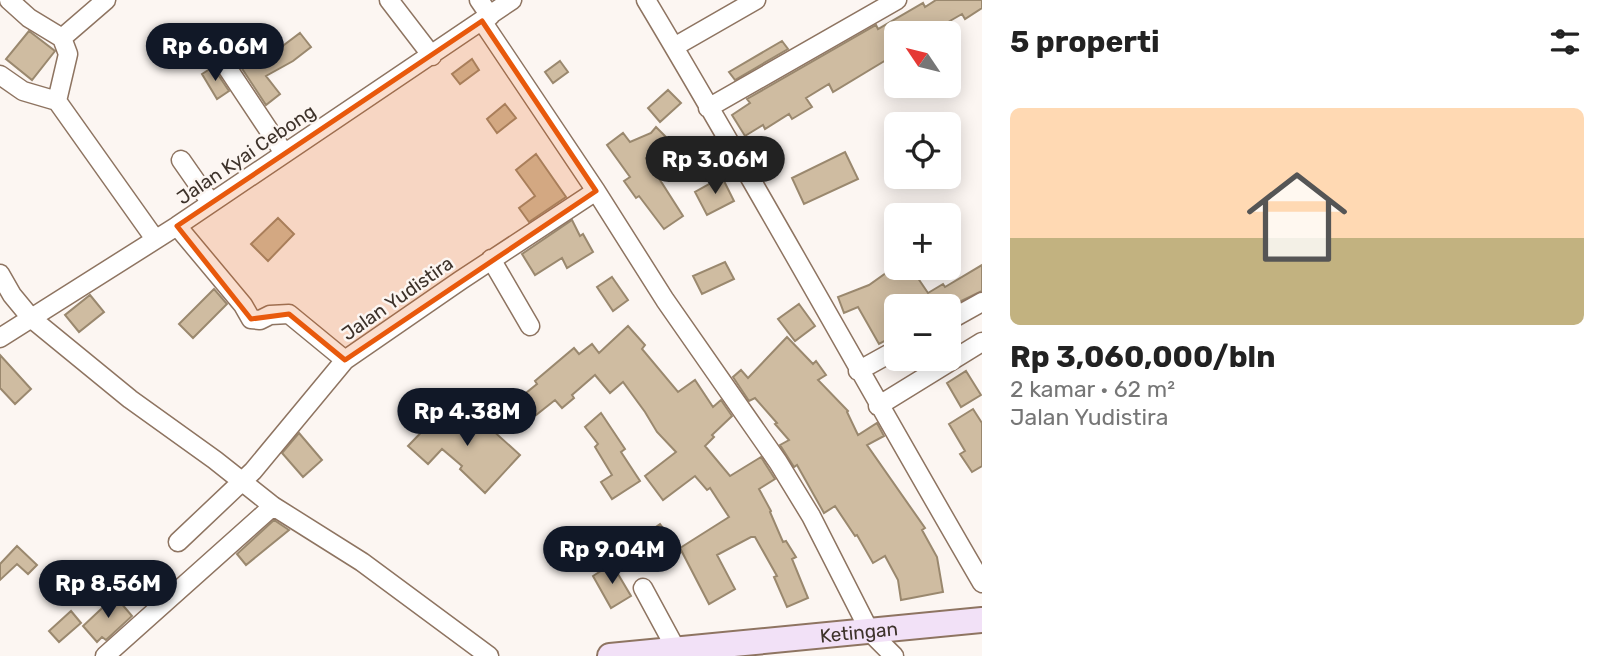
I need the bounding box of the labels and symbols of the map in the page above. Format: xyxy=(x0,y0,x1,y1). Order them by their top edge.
north arrow xyxy=(884,21,961,98)
pin: Rp 6.06M xyxy=(143,24,287,83)
street label: Jalan Kyai Cebong xyxy=(173,99,320,209)
pin: Rp 3.06M xyxy=(643,136,787,196)
street label: Jalan Yudistira xyxy=(337,251,457,345)
pin: Rp 4.38M xyxy=(395,388,539,448)
pin: Rp 9.04M xyxy=(540,526,684,586)
pin: Rp 8.56M xyxy=(36,560,180,620)
street label: Ketingan xyxy=(819,617,899,648)

